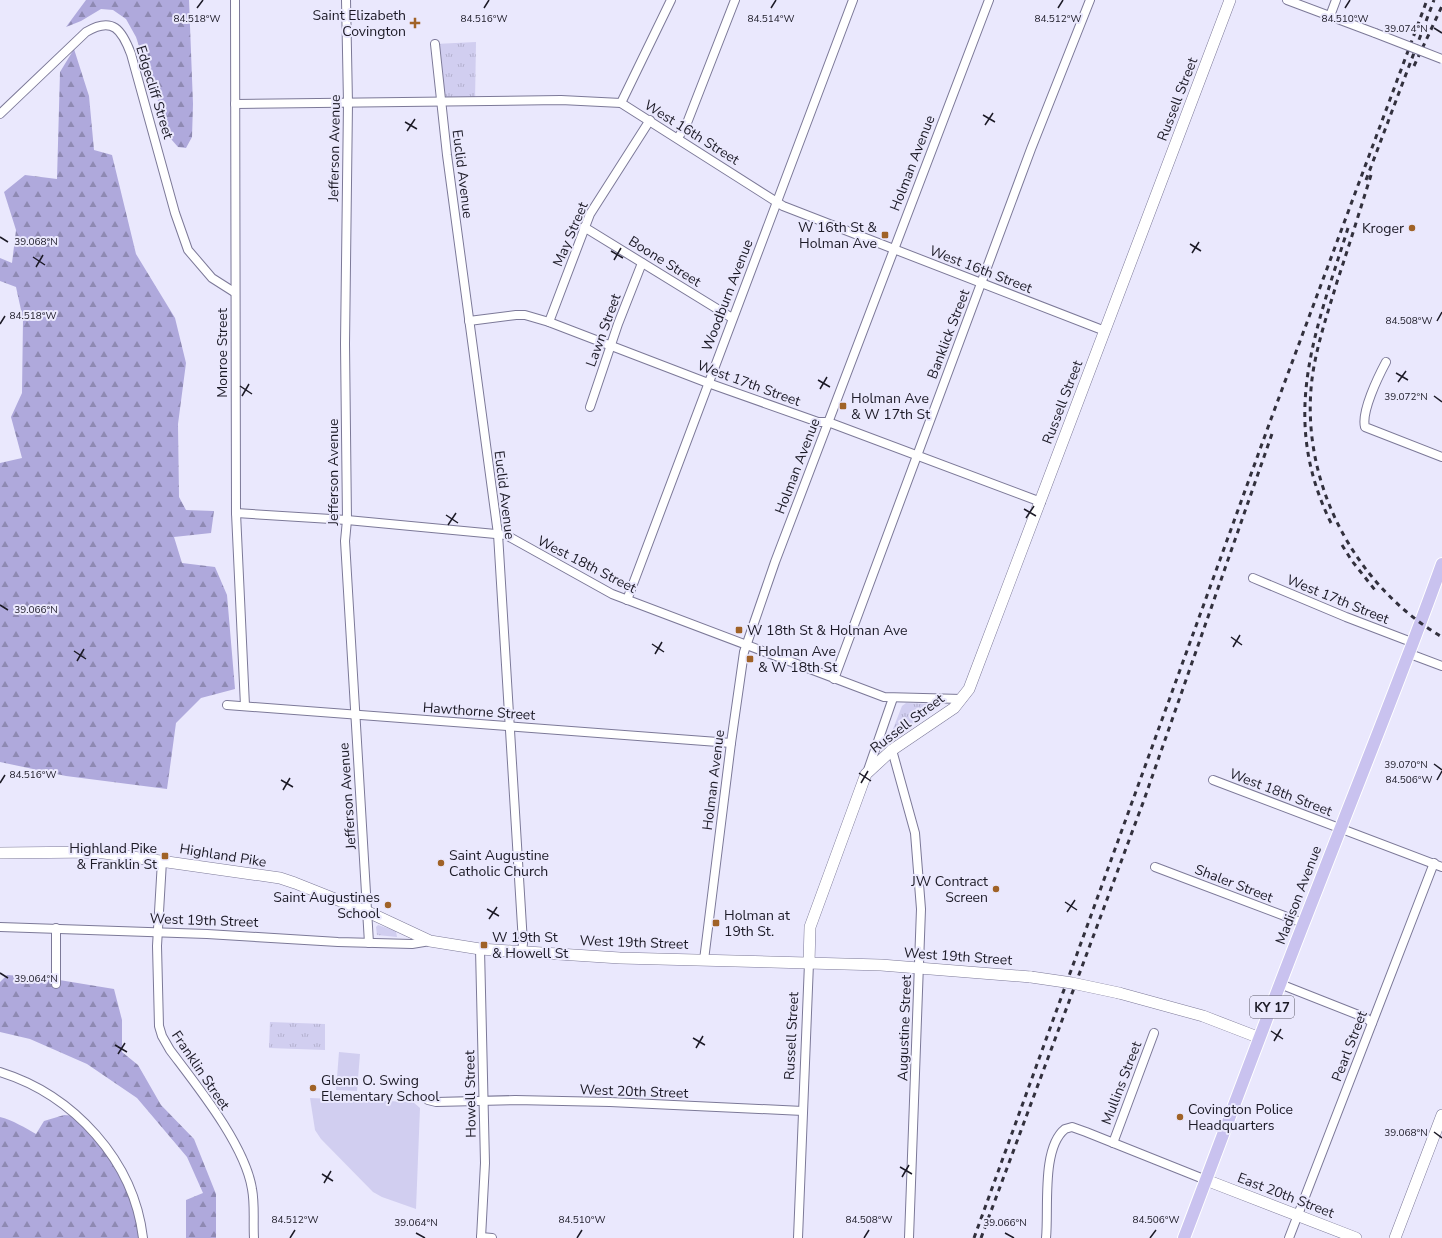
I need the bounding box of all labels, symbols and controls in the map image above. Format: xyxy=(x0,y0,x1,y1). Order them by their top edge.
place label: Saint Elizabeth Covington xyxy=(312,6,406,41)
text: 84.518°W xyxy=(173,12,221,26)
text: 84.516°W xyxy=(460,12,508,26)
text: 84.514°W xyxy=(747,12,795,26)
text: 84.512°W xyxy=(1034,12,1082,26)
text: 84.510°W xyxy=(1321,12,1369,26)
marker: Saint Elizabeth Covington xyxy=(409,17,421,29)
text: 39.074°N xyxy=(1384,22,1428,36)
street label: Edgecliff Street xyxy=(131,43,178,141)
street label: Russell Street xyxy=(1153,55,1202,144)
street label: Jefferson Avenue xyxy=(324,94,345,203)
street label: West 16th Street xyxy=(641,96,743,169)
street label: Holman Avenue xyxy=(885,113,939,214)
street label: Euclid Avenue xyxy=(448,129,477,220)
street label: May Street xyxy=(548,199,593,269)
place label: W 16th St & Holman Ave xyxy=(798,218,877,253)
place label: Kroger xyxy=(1362,219,1404,238)
marker: Kroger xyxy=(1407,223,1417,233)
marker: W 16th St & Holman Ave xyxy=(880,230,890,240)
street label: Boone Street xyxy=(625,232,705,291)
text: 39.068°N xyxy=(14,235,58,249)
street label: Woodburn Avenue xyxy=(697,236,758,354)
street label: West 16th Street xyxy=(927,241,1035,298)
street label: Banklick Street xyxy=(923,287,974,382)
street label: Lawn Street xyxy=(581,291,626,369)
street label: Monroe Street xyxy=(213,308,232,398)
text: 84.518°W xyxy=(9,309,57,323)
text: 84.508°W xyxy=(1385,314,1433,328)
street label: West 17th Street xyxy=(695,356,803,411)
street label: Russell Street xyxy=(1038,358,1087,447)
place label: Holman Ave & W 17th St xyxy=(851,389,930,424)
text: 39.072°N xyxy=(1384,390,1428,404)
marker: Holman Ave & W 17th St xyxy=(838,401,848,411)
street label: Holman Avenue xyxy=(770,416,824,517)
street label: Jefferson Avenue xyxy=(324,419,343,526)
street label: Euclid Avenue xyxy=(490,450,519,541)
street label: West 18th Street xyxy=(534,531,640,598)
street label: West 17th Street xyxy=(1284,570,1392,629)
text: 39.066°N xyxy=(14,603,58,617)
place label: W 18th St & Holman Ave xyxy=(747,621,908,640)
marker: W 18th St & Holman Ave xyxy=(734,625,744,635)
place label: Holman Ave & W 18th St xyxy=(758,642,837,677)
marker: Holman Ave & W 18th St xyxy=(745,654,755,664)
street label: Russell Street xyxy=(866,689,948,758)
street label: Hawthorne Street xyxy=(422,698,536,725)
street label: Holman Avenue xyxy=(698,729,729,831)
street label: Jefferson Avenue xyxy=(334,742,361,851)
text: 39.070°N xyxy=(1384,758,1428,772)
street label: West 18th Street xyxy=(1227,764,1335,821)
text: 84.516°W xyxy=(9,768,57,782)
text: 84.506°W xyxy=(1385,773,1433,787)
place label: Highland Pike & Franklin St xyxy=(69,839,157,874)
street label: Highland Pike xyxy=(178,839,268,872)
street label: Madison Avenue xyxy=(1271,843,1326,947)
place label: Saint Augustine Catholic Church xyxy=(449,846,549,881)
marker: Highland Pike & Franklin St xyxy=(160,851,170,861)
marker: Saint Augustine Catholic Church xyxy=(436,858,446,868)
street label: Shaler Street xyxy=(1192,860,1276,907)
place label: JW Contract Screen xyxy=(910,872,988,907)
marker: JW Contract Screen xyxy=(991,884,1001,894)
place label: Saint Augustines School xyxy=(273,888,381,923)
marker: Saint Augustines School xyxy=(383,900,393,910)
place label: Holman at 19th St. xyxy=(724,906,790,941)
street label: West 19th Street xyxy=(149,909,259,932)
marker: Holman at 19th St. xyxy=(711,918,721,928)
place label: W 19th St & Howell St xyxy=(492,928,568,963)
street label: West 19th Street xyxy=(579,931,689,954)
marker: W 19th St & Howell St xyxy=(479,940,489,950)
street label: West 19th Street xyxy=(903,943,1013,970)
text: 39.064°N xyxy=(14,972,58,986)
street label: Augustine Street xyxy=(893,975,916,1081)
street label: Russell Street xyxy=(780,991,803,1081)
road number: KY 17 xyxy=(1250,996,1294,1018)
street label: Pearl Street xyxy=(1327,1008,1372,1084)
street label: Franklin Street xyxy=(167,1027,234,1114)
street label: Mullins Street xyxy=(1097,1039,1146,1128)
street label: Howell Street xyxy=(460,1050,481,1138)
place label: Glenn O. Swing Elementary School xyxy=(321,1071,440,1106)
street label: West 20th Street xyxy=(579,1080,689,1103)
marker: Glenn O. Swing Elementary School xyxy=(308,1083,318,1093)
place label: Covington Police Headquarters xyxy=(1188,1100,1293,1135)
marker: Covington Police Headquarters xyxy=(1175,1112,1185,1122)
text: 39.068°N xyxy=(1384,1126,1428,1140)
street label: East 20th Street xyxy=(1235,1168,1337,1223)
text: 84.512°W xyxy=(271,1213,319,1227)
text: 84.510°W xyxy=(558,1213,606,1227)
text: 84.508°W xyxy=(845,1213,893,1227)
text: 84.506°W xyxy=(1132,1213,1180,1227)
text: 39.064°N xyxy=(394,1216,438,1230)
text: 39.066°N xyxy=(983,1216,1027,1230)

